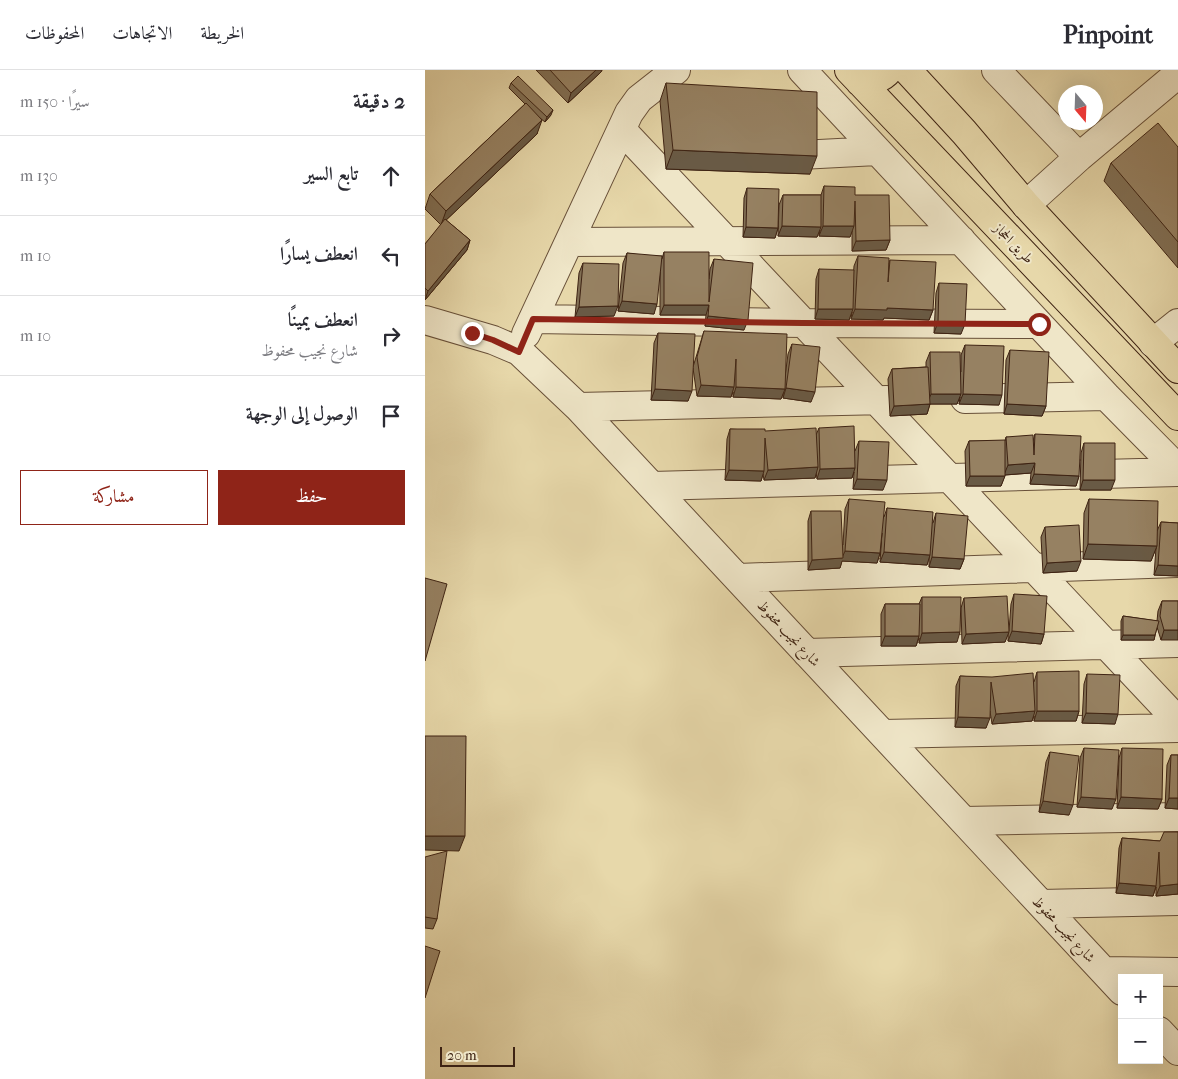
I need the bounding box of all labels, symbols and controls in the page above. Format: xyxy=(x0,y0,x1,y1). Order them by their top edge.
text: Pinpoint xyxy=(1063,21,1153,49)
text: المحفوظات xyxy=(25,23,84,44)
text: الاتجاهات xyxy=(112,23,172,44)
text: الخريطة xyxy=(200,23,244,44)
north arrow xyxy=(1058,85,1103,130)
text: 2 دقيقة xyxy=(353,89,405,113)
text: سيرًا · 150 m xyxy=(20,92,90,111)
icon: ahead xyxy=(377,162,405,190)
text: تابع السير xyxy=(304,163,358,185)
text: 130 m xyxy=(20,166,58,185)
street label: طريق الحجاز xyxy=(989,218,1037,267)
icon: left xyxy=(377,242,405,270)
text: انعطف يسارًا xyxy=(280,243,358,265)
text: 10 m xyxy=(20,246,51,265)
text: انعطف يمينًا xyxy=(288,309,358,331)
route start xyxy=(1028,313,1051,336)
icon: right xyxy=(377,322,405,350)
route end xyxy=(461,322,484,345)
text: 10 m xyxy=(20,326,51,345)
text: شارع نجيب محفوظ xyxy=(261,341,358,360)
icon: arrive xyxy=(377,402,405,430)
text: الوصول إلى الوجهة xyxy=(246,403,358,425)
button: مشاركة xyxy=(20,470,208,525)
button: حفظ xyxy=(218,470,405,525)
street label: شارع نجيب محفوظ xyxy=(751,597,824,672)
street label: شارع نجيب محفوظ xyxy=(1026,893,1099,968)
map controls xyxy=(1118,974,1163,1064)
button: + xyxy=(1118,974,1163,1019)
button: − xyxy=(1118,1019,1163,1064)
scale bar xyxy=(440,1044,515,1067)
text: 20 m xyxy=(447,1047,477,1064)

